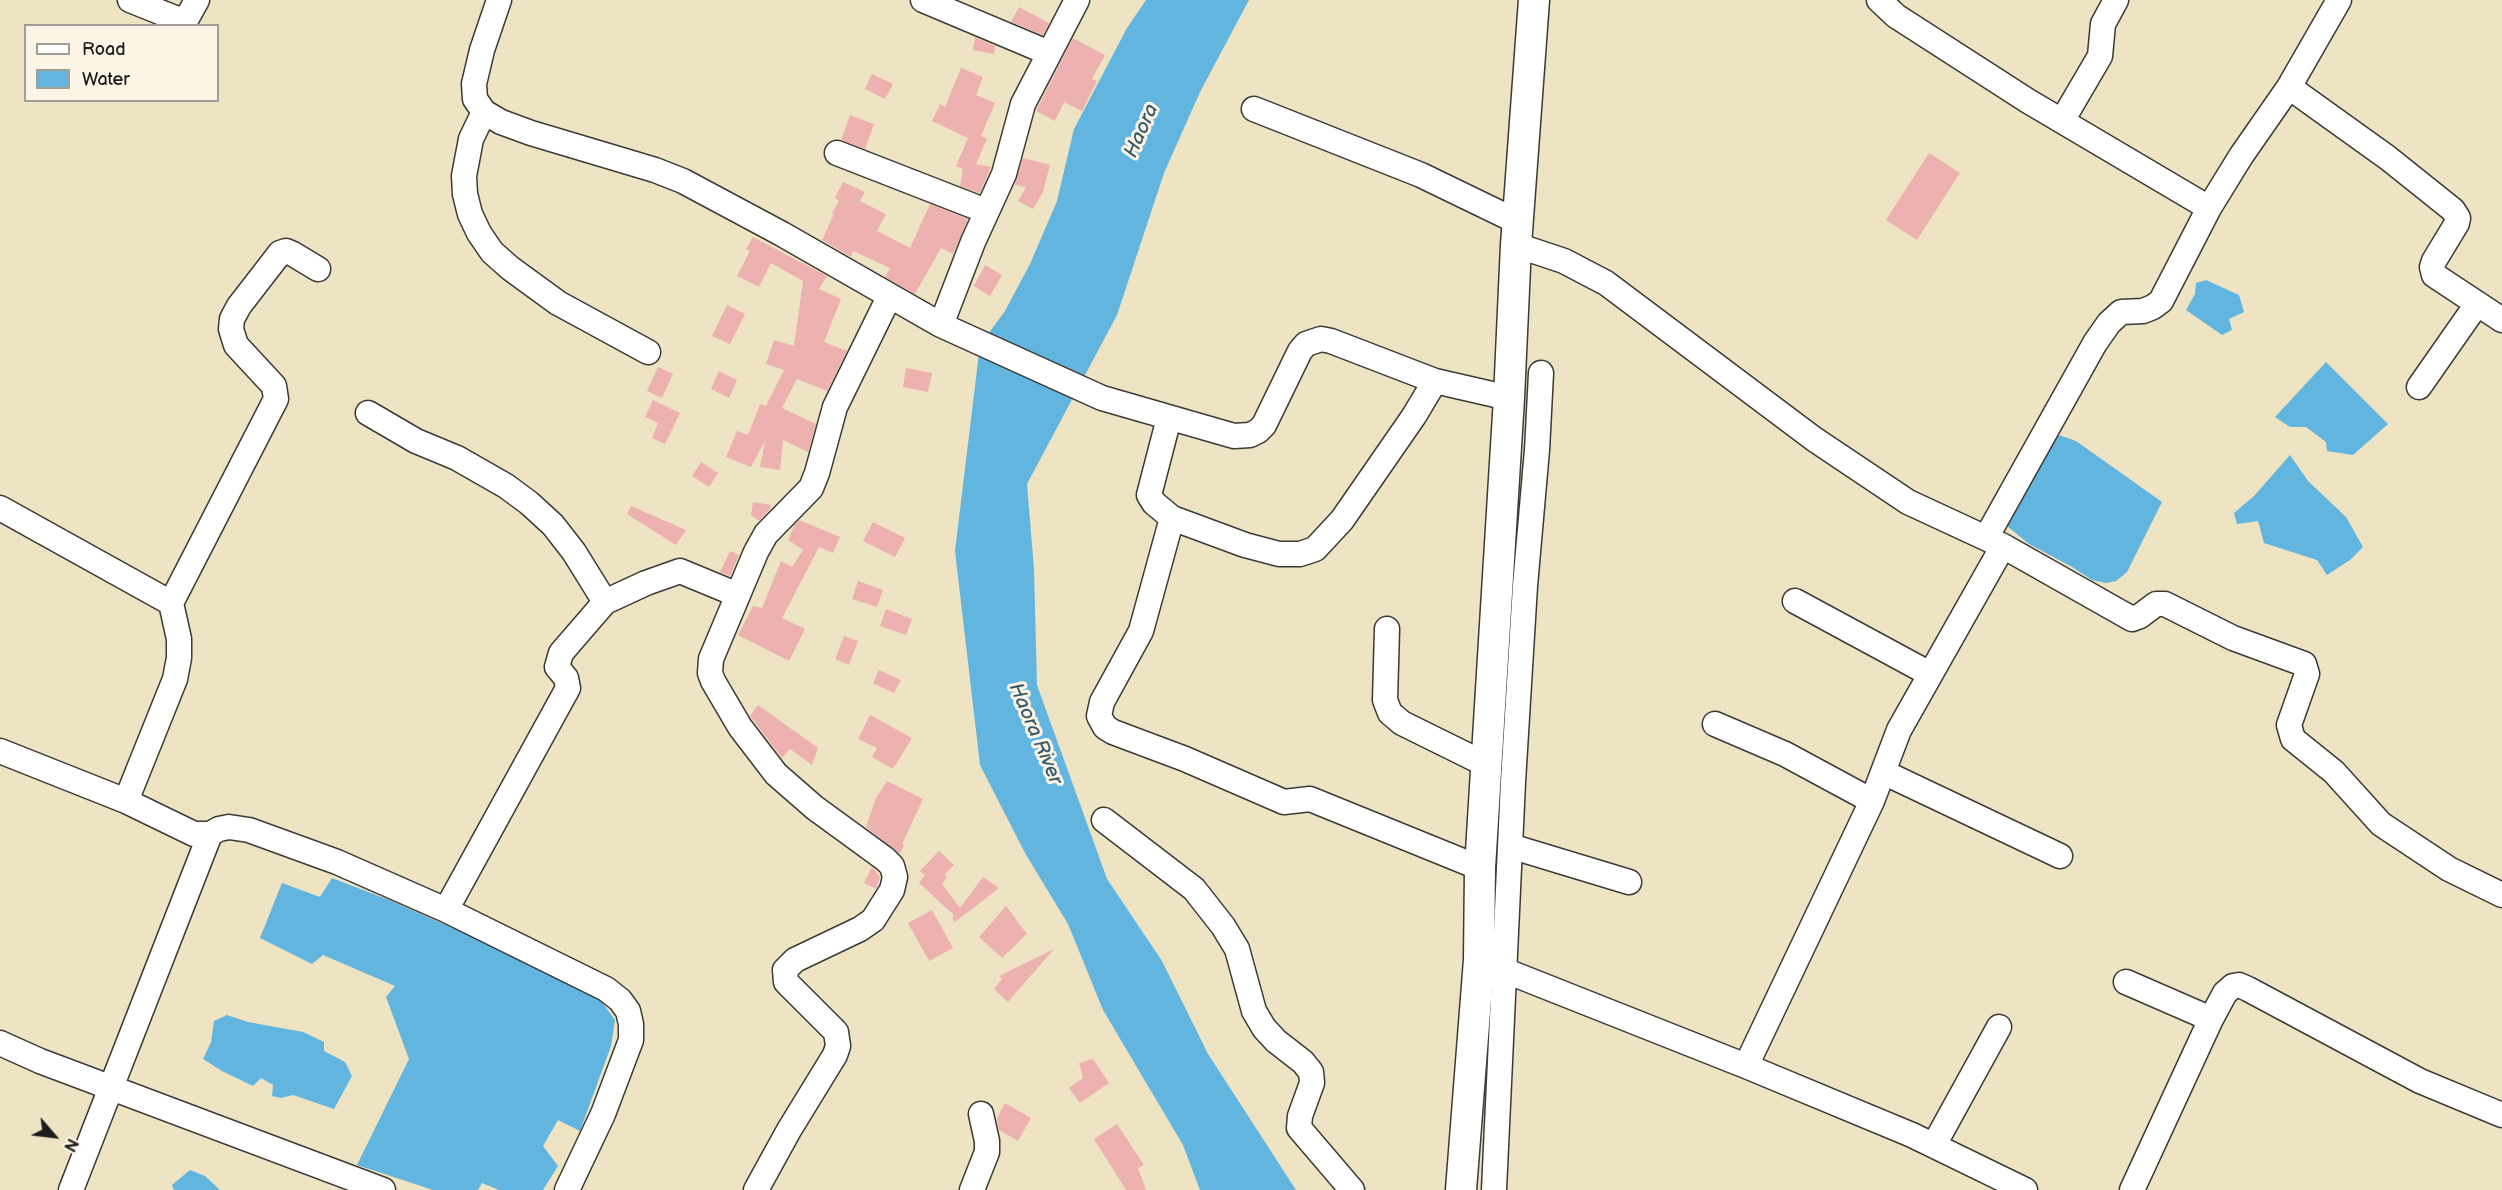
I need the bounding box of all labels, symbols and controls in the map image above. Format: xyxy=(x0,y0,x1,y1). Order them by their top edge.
legend xyxy=(24,24,219,102)
text: Road xyxy=(82,39,126,60)
text: Water xyxy=(82,69,130,90)
water label: Haora xyxy=(1120,101,1164,161)
water label: Haora River xyxy=(1003,680,1067,788)
north arrow xyxy=(24,1106,84,1166)
text: N xyxy=(59,1135,82,1154)

